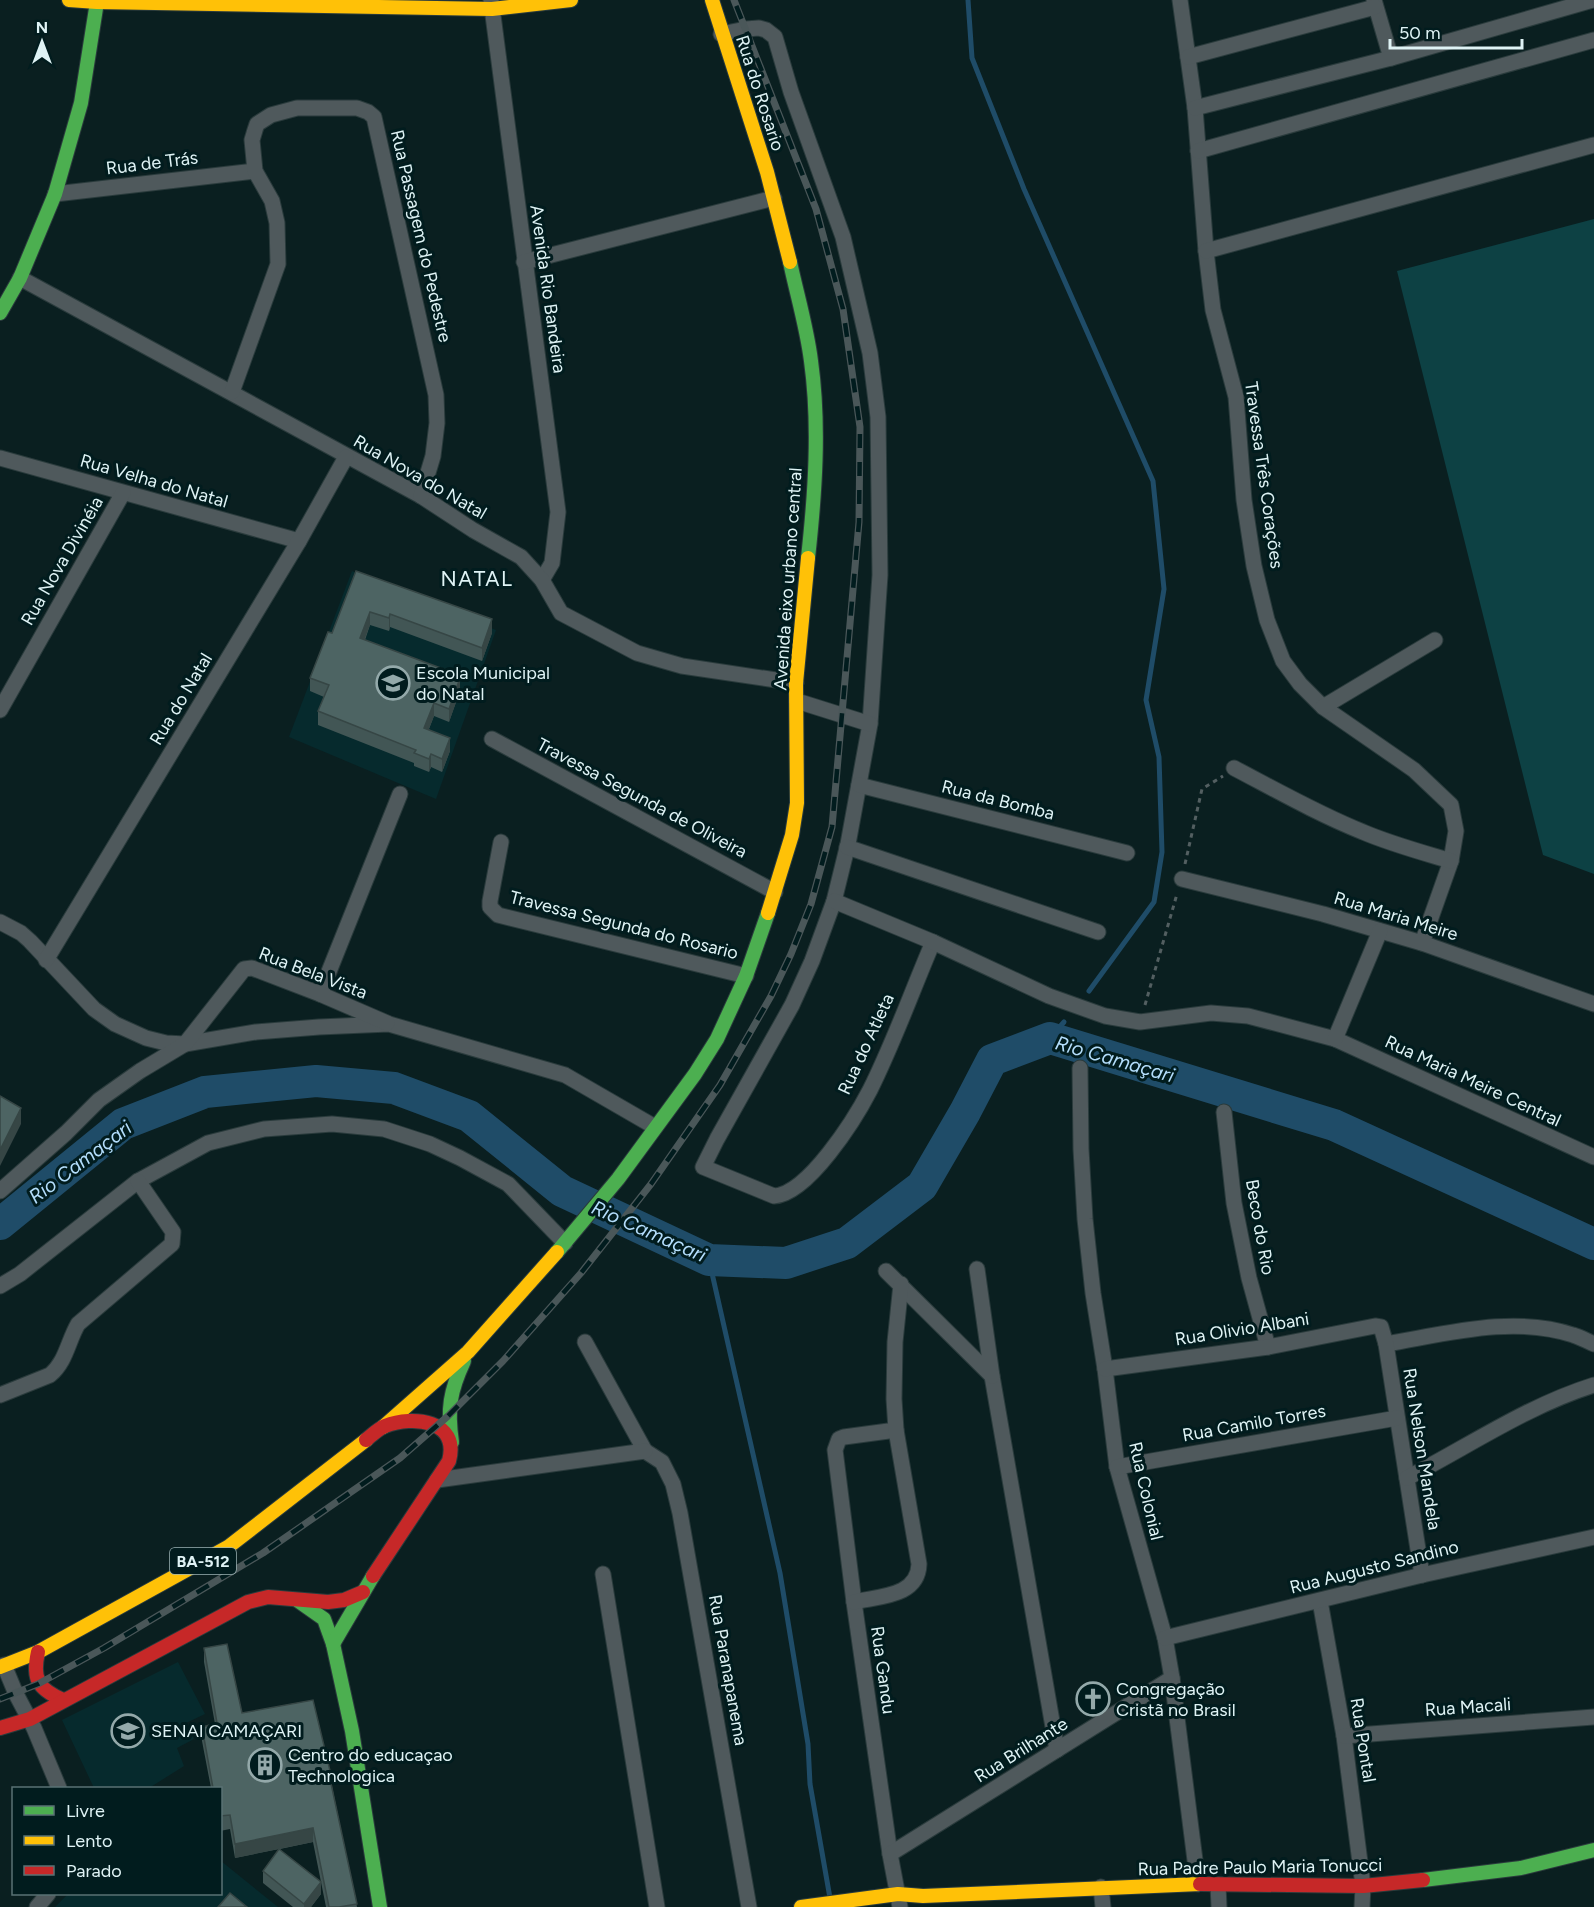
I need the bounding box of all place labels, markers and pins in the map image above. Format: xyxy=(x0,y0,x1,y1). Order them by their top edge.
place label: Escola Municipal do Natal xyxy=(416,662,550,705)
school or university icon: Escola Municipal do Natal xyxy=(375,665,411,701)
place label: Congregação Cristã no Brasil xyxy=(1116,1678,1236,1721)
church icon: Congregação Cristã no Brasil xyxy=(1075,1681,1111,1717)
school or university icon: SENAI CAMAÇARI xyxy=(110,1713,146,1749)
place label: SENAI CAMAÇARI xyxy=(151,1720,302,1742)
place label: Centro do educaçao Technologica xyxy=(288,1744,453,1787)
building icon: Centro do educaçao Technologica xyxy=(247,1747,283,1783)

